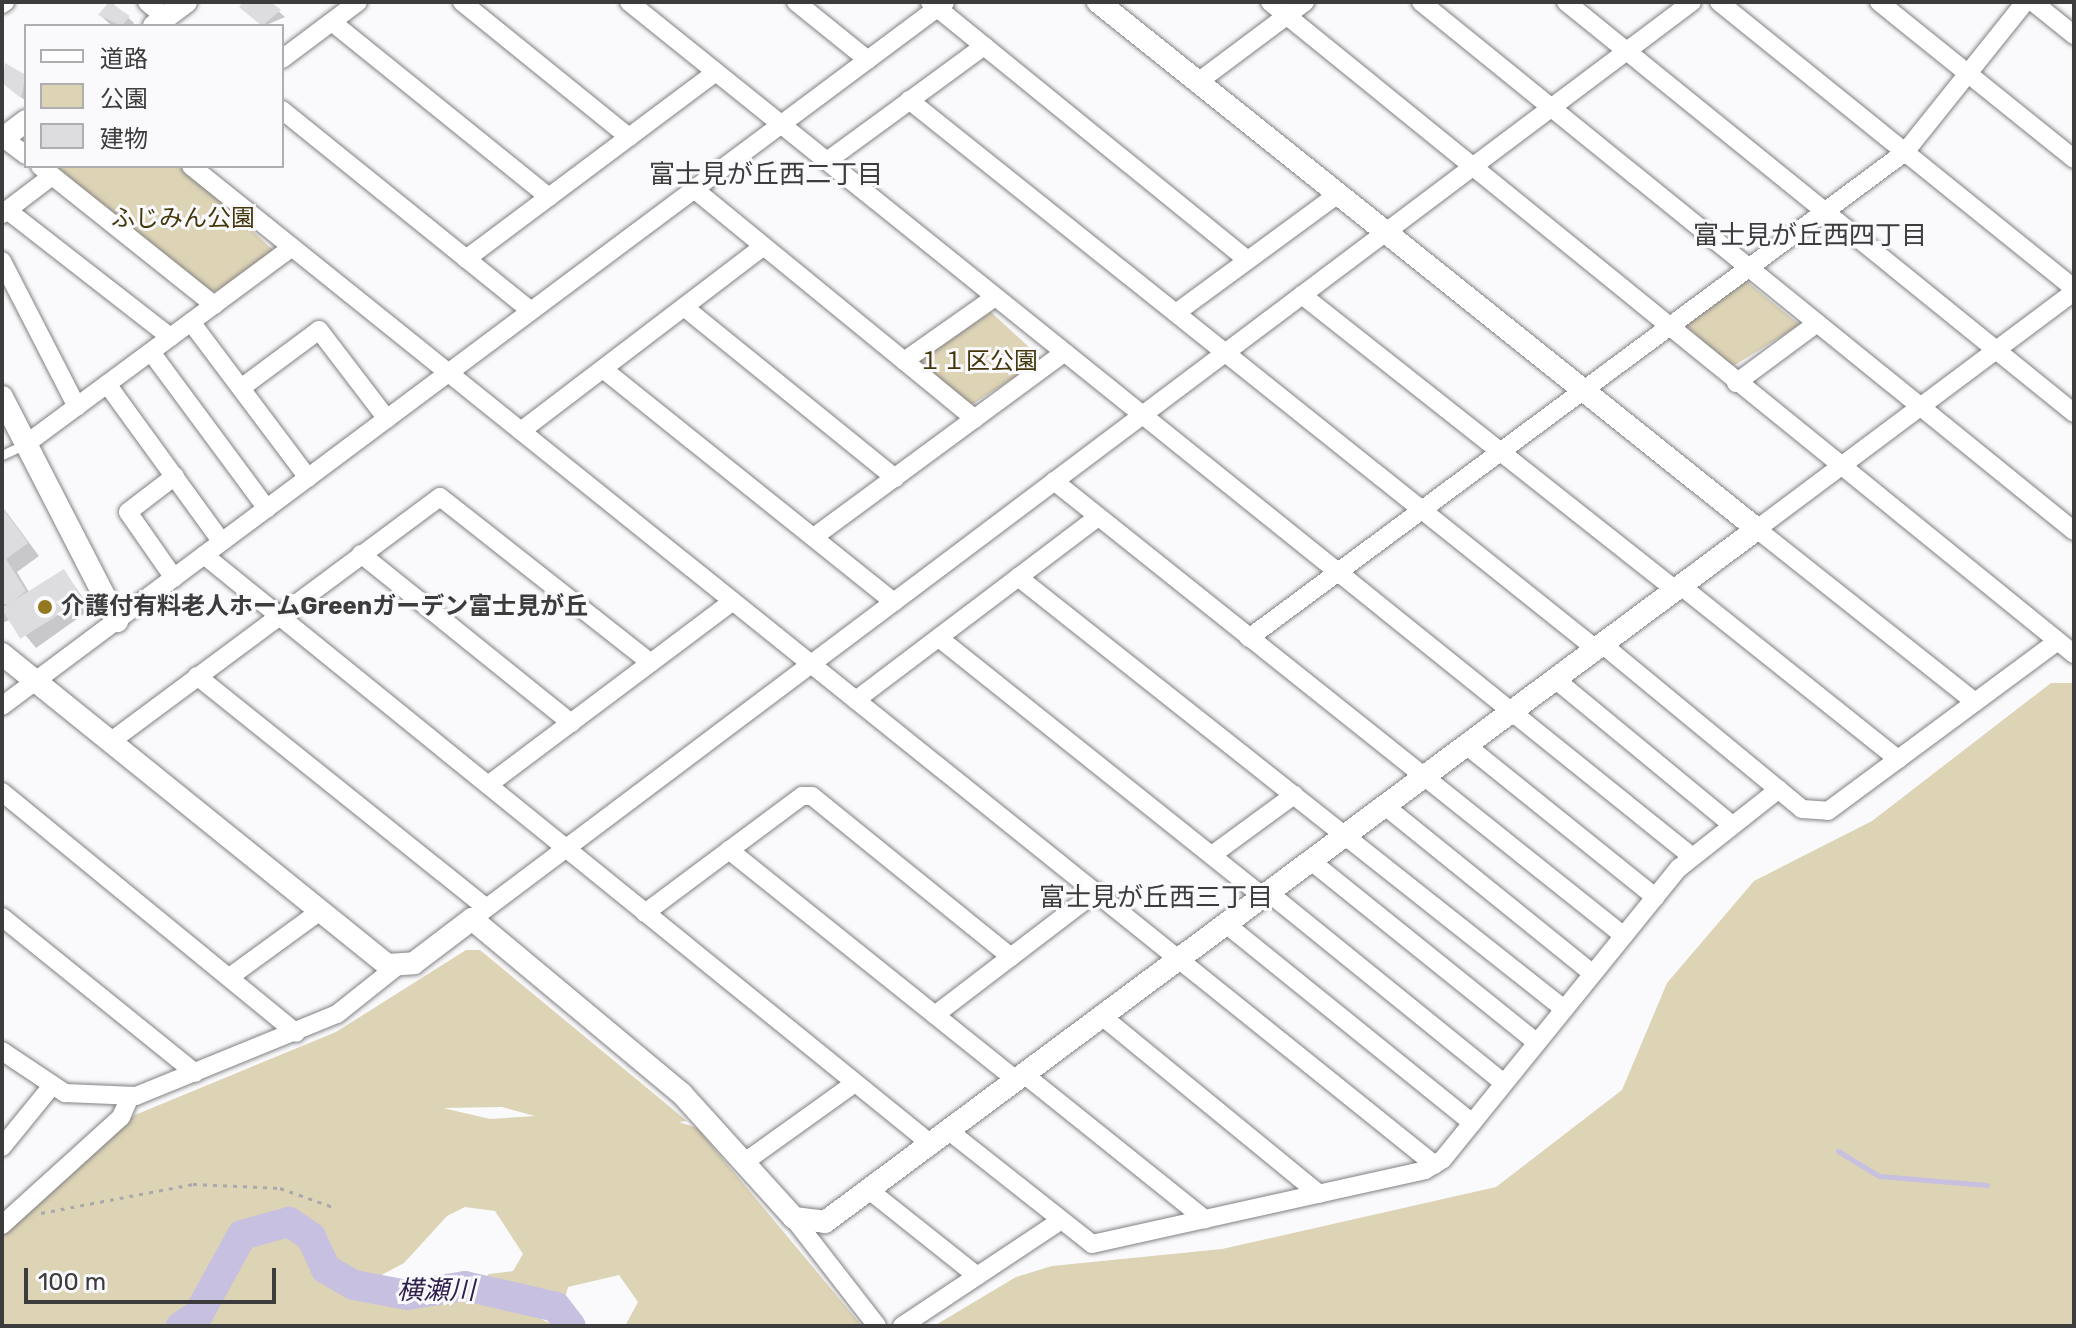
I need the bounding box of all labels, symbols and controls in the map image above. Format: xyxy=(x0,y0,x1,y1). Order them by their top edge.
legend xyxy=(24,24,284,168)
text: 道路 xyxy=(100,45,148,73)
text: 公園 xyxy=(100,85,148,113)
text: 建物 xyxy=(100,125,148,153)
district label: 富士見が丘西二丁目 xyxy=(649,159,883,191)
park label: ふじみん公園 xyxy=(111,205,255,233)
district label: 富士見が丘西四丁目 xyxy=(1693,220,1927,252)
park label: １１区公園 xyxy=(918,348,1038,376)
place label: 介護付有料老人ホームGreenガーデン富士見が丘 xyxy=(61,593,589,621)
marker: 介護付有料老人ホームGreenガーデン富士見が丘 xyxy=(36,598,54,616)
district label: 富士見が丘西三丁目 xyxy=(1039,882,1273,914)
scale bar xyxy=(28,1252,280,1302)
text: 100 m xyxy=(38,1268,106,1296)
water label: 横瀬川 xyxy=(397,1275,475,1307)

